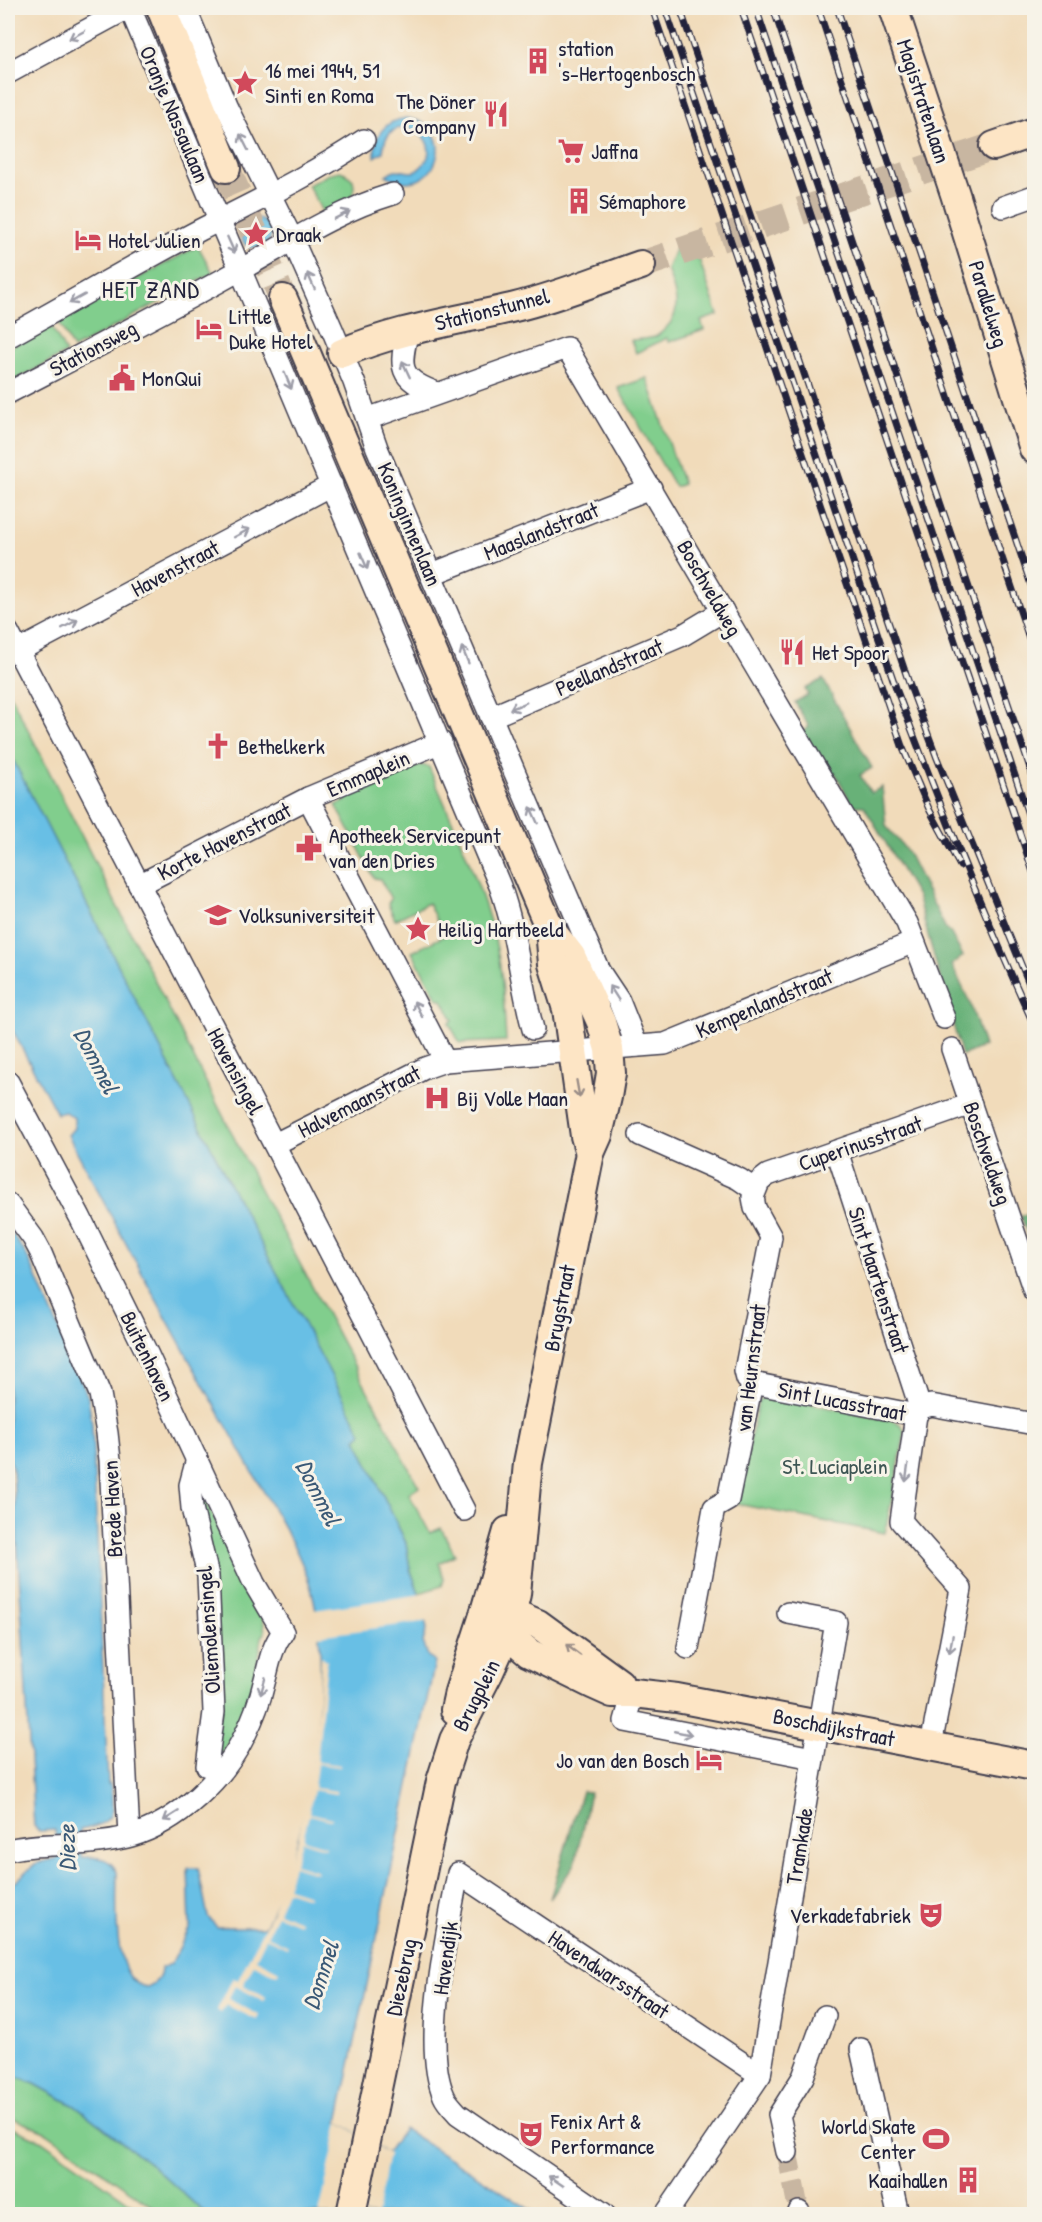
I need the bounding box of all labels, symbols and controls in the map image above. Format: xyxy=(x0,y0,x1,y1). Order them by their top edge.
one-way arrow xyxy=(69,29,86,41)
place label: station 's-Hertogenbosch xyxy=(558,33,696,88)
street label: Magistratenlaan xyxy=(890,35,958,167)
street label: Oranje Nassaulaan xyxy=(133,41,217,187)
building icon: station 's-Hertogenbosch xyxy=(523,46,553,76)
place label: 16 mei 1944, 51 Sinti en Roma xyxy=(265,55,380,110)
place icon: 16 mei 1944, 51 Sinti en Roma xyxy=(230,68,260,98)
place label: The Döner Company xyxy=(396,86,477,141)
restaurant icon: The Döner Company xyxy=(481,99,511,129)
one-way arrow xyxy=(238,134,249,152)
supermarket icon: Jaffna xyxy=(556,136,586,166)
place label: Jaffna xyxy=(591,136,638,166)
building icon: Sémaphore xyxy=(564,186,594,216)
place label: Sémaphore xyxy=(599,186,686,216)
one-way arrow xyxy=(333,209,350,221)
place icon: Draak xyxy=(241,219,271,249)
place label: Draak xyxy=(276,219,321,249)
hotel icon: Hotel Julien xyxy=(73,225,103,255)
place label: Hotel Julien xyxy=(108,225,201,255)
one-way arrow xyxy=(226,235,237,253)
street label: Parallelweg xyxy=(962,257,1016,351)
one-way arrow xyxy=(305,272,316,290)
district label: HET ZAND xyxy=(102,273,200,305)
street label: Stationstunnel xyxy=(432,280,552,338)
one-way arrow xyxy=(68,294,86,305)
place label: Little Duke Hotel xyxy=(229,301,313,356)
street label: Stationsweg xyxy=(44,312,142,384)
hotel icon: Little Duke Hotel xyxy=(194,314,224,344)
one-way arrow xyxy=(400,361,412,379)
public building icon: MonQui xyxy=(107,363,137,393)
place label: MonQui xyxy=(142,363,202,393)
one-way arrow xyxy=(283,372,294,390)
street label: Koninginnenlaan xyxy=(370,458,450,590)
street label: Maaslandstraat xyxy=(479,494,603,568)
one-way arrow xyxy=(233,526,251,538)
street label: Havenstraat xyxy=(126,532,225,604)
street label: Boschveldweg xyxy=(670,534,750,642)
one-way arrow xyxy=(359,551,370,570)
one-way arrow xyxy=(60,618,78,629)
street label: Peellandstraat xyxy=(551,631,668,703)
restaurant icon: Het Spoor xyxy=(777,637,807,667)
place label: Het Spoor xyxy=(812,637,890,667)
one-way arrow xyxy=(459,646,470,664)
one-way arrow xyxy=(509,701,528,712)
church icon: Bethelkerk xyxy=(203,731,233,761)
place label: Bethelkerk xyxy=(238,731,325,761)
street label: Emmaplein xyxy=(322,742,414,804)
street label: Korte Havenstraat xyxy=(152,794,296,888)
one-way arrow xyxy=(528,807,540,825)
place label: Apotheek Servicepunt van den Dries xyxy=(329,820,501,875)
pharmacy icon: Apotheek Servicepunt van den Dries xyxy=(294,833,324,863)
school or university icon: Volksuniversiteit xyxy=(203,900,233,930)
place label: Volksuniversiteit xyxy=(238,900,375,930)
place icon: Heilig Hartbeeld xyxy=(403,914,433,944)
place label: Heilig Hartbeeld xyxy=(438,914,564,944)
street label: Kempenlandstraat xyxy=(691,961,837,1045)
one-way arrow xyxy=(607,985,619,1002)
one-way arrow xyxy=(412,1001,424,1018)
water label: Dommel xyxy=(67,1022,128,1100)
street label: Havensingel xyxy=(201,1022,271,1120)
street label: Halvemaanstraat xyxy=(293,1057,426,1145)
one-way arrow xyxy=(573,1079,584,1099)
hospital icon: Bij Volle Maan xyxy=(422,1083,452,1113)
place label: Bij Volle Maan xyxy=(457,1083,568,1113)
street label: Boschveldweg xyxy=(956,1098,1020,1208)
street label: Cuperinusstraat xyxy=(794,1108,926,1178)
street label: Sint Maartenstraat xyxy=(841,1203,917,1357)
street label: Brugstraat xyxy=(536,1262,582,1354)
street label: van Heurnstraat xyxy=(727,1302,773,1433)
street label: Buitenhaven xyxy=(113,1306,183,1406)
street label: Sint Lucasstraat xyxy=(776,1374,909,1428)
park label: St. Luciaplein xyxy=(782,1451,888,1481)
water label: Dommel xyxy=(289,1454,350,1532)
street label: Brede Haven xyxy=(94,1460,130,1558)
one-way arrow xyxy=(902,1463,913,1483)
street label: Oliemolensingel xyxy=(189,1565,227,1695)
one-way arrow xyxy=(945,1633,956,1653)
one-way arrow xyxy=(566,1644,582,1656)
street label: Brugplein xyxy=(445,1654,507,1736)
one-way arrow xyxy=(257,1677,268,1696)
street label: Boschdijkstraat xyxy=(771,1701,898,1754)
one-way arrow xyxy=(672,1728,692,1739)
place label: Jo van den Bosch xyxy=(556,1745,689,1775)
hotel icon: Jo van den Bosch xyxy=(694,1745,724,1775)
street label: Tramkade xyxy=(778,1805,820,1887)
one-way arrow xyxy=(163,1810,180,1822)
water label: Dieze xyxy=(50,1823,82,1871)
place label: Verkadefabriek xyxy=(789,1900,911,1930)
theatre icon: Verkadefabriek xyxy=(916,1900,946,1930)
street label: Havendijk xyxy=(425,1919,465,1997)
street label: Havendwarsstraat xyxy=(543,1922,676,2026)
water label: Dommel xyxy=(294,1935,346,2013)
street label: Diezebrug xyxy=(378,1936,424,2018)
place label: Fenix Art & Performance xyxy=(550,2106,655,2161)
place label: World Skate Center xyxy=(821,2111,917,2166)
theatre icon: Fenix Art & Performance xyxy=(516,2119,546,2149)
sports icon: World Skate Center xyxy=(921,2124,951,2154)
place label: Kaaihallen xyxy=(868,2165,948,2195)
building icon: Kaaihallen xyxy=(953,2165,983,2195)
one-way arrow xyxy=(549,2175,565,2187)

